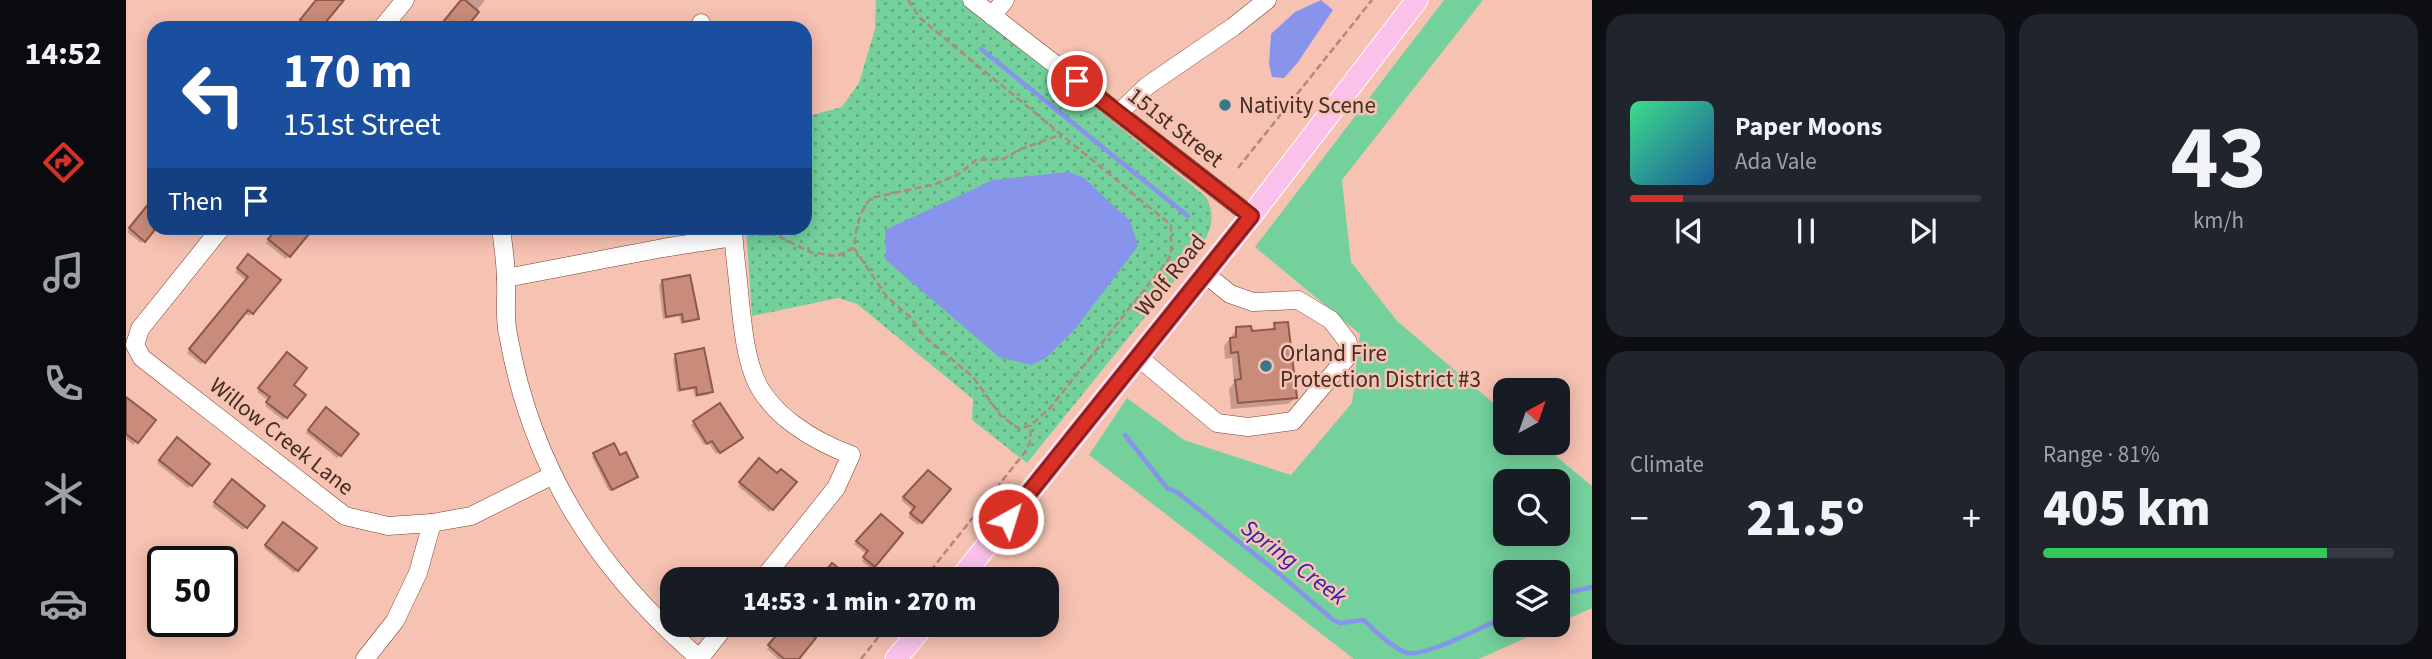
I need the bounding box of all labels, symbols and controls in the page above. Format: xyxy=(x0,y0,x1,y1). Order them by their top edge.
text: 14:52 xyxy=(24,31,102,77)
text: 170 m xyxy=(283,37,412,107)
icon: left xyxy=(168,49,259,140)
pin xyxy=(1047,51,1107,111)
icon: arrive xyxy=(1058,62,1096,100)
street label: 151st Street xyxy=(1121,79,1231,175)
place label: Nativity Scene xyxy=(1239,89,1376,122)
text: 43 xyxy=(2170,94,2267,223)
marker: Nativity Scene xyxy=(1217,97,1233,113)
text: 151st Street xyxy=(283,102,441,148)
text: Paper Moons xyxy=(1735,108,1882,145)
icon: directions xyxy=(39,138,88,187)
text: Ada Vale xyxy=(1735,145,1817,178)
icon: arrive xyxy=(237,182,275,220)
text: Then xyxy=(168,183,223,220)
text: km/h xyxy=(2193,204,2244,237)
icon: previous xyxy=(1670,212,1708,250)
icon: pause xyxy=(1787,212,1825,250)
icon: next xyxy=(1904,212,1942,250)
street label: Wolf Road xyxy=(1127,227,1214,323)
icon: music xyxy=(39,248,88,297)
place label: Orland Fire Protection District #3 xyxy=(1280,337,1481,396)
marker: Orland Fire Protection District #3 xyxy=(1258,358,1274,374)
icon: phone xyxy=(39,359,88,408)
street label: Willow Creek Lane xyxy=(202,369,361,503)
north arrow xyxy=(1493,378,1570,455)
map controls xyxy=(1493,378,1570,637)
text: Range · 81% xyxy=(2043,438,2160,471)
text: Climate xyxy=(1630,448,1704,481)
icon: climate xyxy=(39,469,88,518)
button: search xyxy=(1493,469,1570,546)
text: 405 km xyxy=(2043,472,2211,546)
position arrow xyxy=(971,482,1045,556)
text: 21.5° xyxy=(1746,482,1865,556)
text: − xyxy=(1630,492,1649,546)
text: + xyxy=(1962,492,1981,546)
water label: Spring Creek xyxy=(1233,511,1354,614)
speed limit sign: 50 xyxy=(147,546,238,637)
button: layers xyxy=(1493,560,1570,637)
icon: car xyxy=(39,579,88,628)
text: 14:53 · 1 min · 270 m xyxy=(743,583,976,620)

